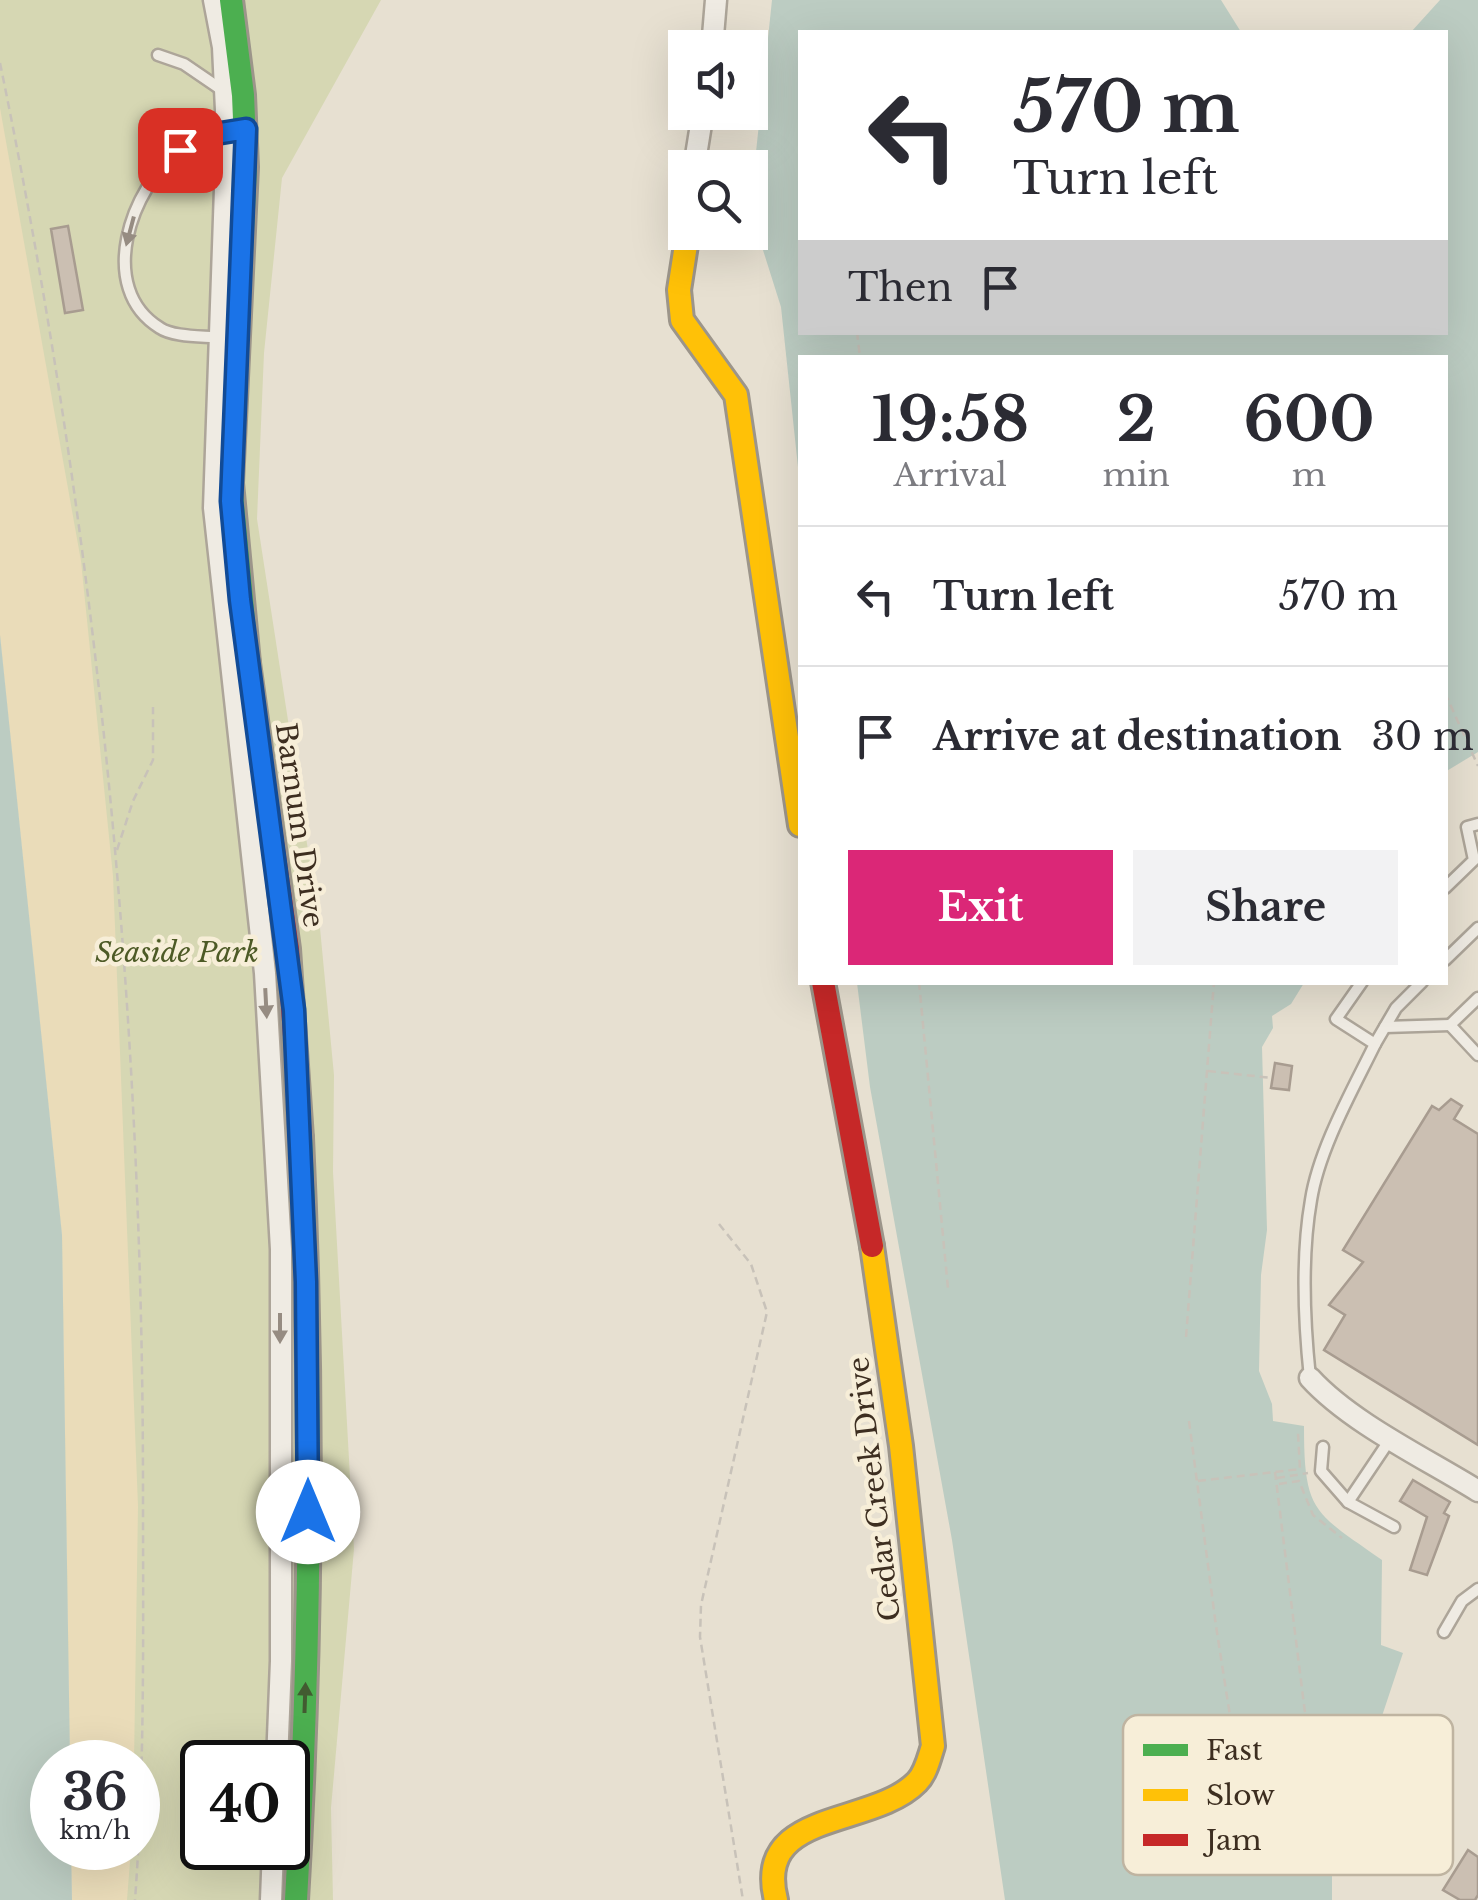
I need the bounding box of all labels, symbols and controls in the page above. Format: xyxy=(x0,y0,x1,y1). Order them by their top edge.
map controls xyxy=(668,30,768,250)
button: sound xyxy=(668,30,768,130)
text: 570 m xyxy=(1013,64,1240,151)
icon: left xyxy=(848,70,978,200)
pin xyxy=(138,108,223,193)
icon: arrive xyxy=(153,123,208,178)
button: search xyxy=(668,150,768,250)
text: Turn left xyxy=(1013,150,1218,206)
one-way arrow xyxy=(122,216,138,247)
icon: arrive xyxy=(973,260,1028,315)
text: Then xyxy=(848,264,953,311)
text: 19:58 xyxy=(872,383,1029,457)
text: 2 xyxy=(1117,383,1156,457)
text: 600 xyxy=(1243,383,1374,457)
text: Arrival xyxy=(894,455,1007,495)
text: min xyxy=(1103,455,1170,495)
text: m xyxy=(1292,455,1326,495)
icon: left xyxy=(848,569,903,624)
text: Turn left xyxy=(933,573,1114,620)
text: 570 m xyxy=(1279,573,1398,620)
icon: arrive xyxy=(848,709,903,764)
text: Arrive at destination xyxy=(933,713,1342,760)
text: 30 m xyxy=(1372,713,1474,760)
street label: Barnum Drive xyxy=(268,720,331,930)
button: Exit xyxy=(848,850,1113,965)
button: Share xyxy=(1133,850,1398,965)
park label: Seaside Park xyxy=(95,935,259,970)
one-way arrow xyxy=(258,988,274,1020)
one-way arrow xyxy=(272,1312,288,1344)
street label: Cedar Creek Drive xyxy=(841,1355,908,1623)
position arrow xyxy=(256,1460,360,1564)
one-way arrow xyxy=(298,1681,314,1713)
legend xyxy=(1123,1715,1453,1875)
text: Fast xyxy=(1206,1733,1263,1768)
speed limit sign: 40 xyxy=(180,1740,310,1870)
text: 36 xyxy=(62,1761,128,1824)
text: Slow xyxy=(1206,1778,1275,1813)
text: km/h xyxy=(60,1815,130,1846)
text: Jam xyxy=(1202,1823,1262,1858)

